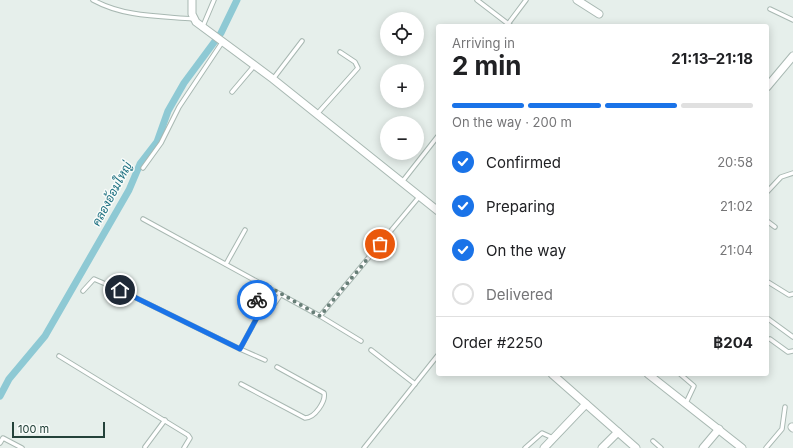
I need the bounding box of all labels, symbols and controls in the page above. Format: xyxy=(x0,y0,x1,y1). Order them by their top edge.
map controls xyxy=(380,12,424,160)
button: locate xyxy=(380,12,424,56)
text: Arriving in xyxy=(452,35,515,51)
text: 21:13–21:18 xyxy=(671,49,753,68)
text: 2 min xyxy=(452,50,522,81)
button: + xyxy=(380,64,424,108)
text: On the way · 200 m xyxy=(452,114,572,130)
button: − xyxy=(380,116,424,160)
icon: check xyxy=(452,151,474,173)
text: Confirmed xyxy=(486,153,561,172)
text: 20:58 xyxy=(717,154,753,170)
water label: คลองอ้อมใหญ่ xyxy=(88,158,135,228)
icon: check xyxy=(452,195,474,217)
text: Preparing xyxy=(486,197,555,216)
text: 21:02 xyxy=(720,198,753,214)
pin xyxy=(363,227,397,261)
icon: bag xyxy=(369,233,391,255)
icon: check xyxy=(452,239,474,261)
text: On the way xyxy=(486,241,566,260)
text: 21:04 xyxy=(719,242,753,258)
pin xyxy=(103,273,137,307)
icon: home xyxy=(109,279,131,301)
courier xyxy=(237,280,277,320)
text: Delivered xyxy=(486,285,553,304)
icon: bike xyxy=(246,289,268,311)
text: Order #2250 xyxy=(452,333,543,352)
text: ฿204 xyxy=(713,333,753,352)
scale bar xyxy=(12,420,105,439)
text: 100 m xyxy=(18,422,49,436)

